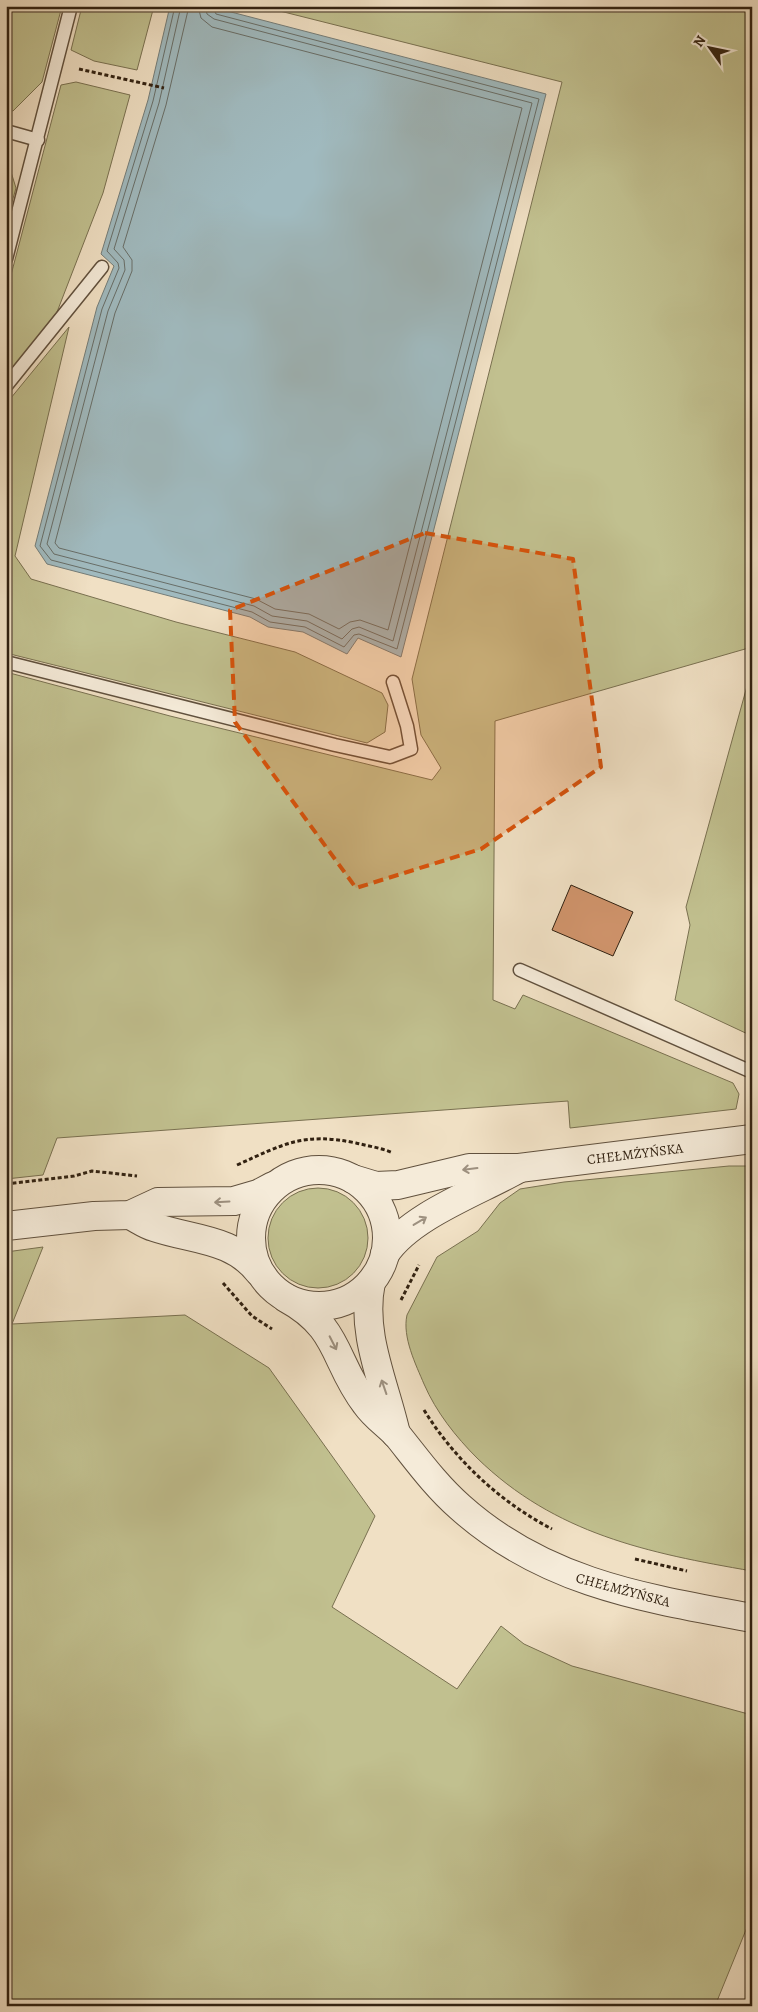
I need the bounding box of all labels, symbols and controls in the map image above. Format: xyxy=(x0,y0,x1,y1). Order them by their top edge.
north arrow xyxy=(686,22,736,72)
text: N xyxy=(689,32,710,51)
street label: CHEŁMŻYŃSKA xyxy=(586,1139,685,1169)
one-way arrow xyxy=(463,1164,479,1174)
one-way arrow xyxy=(214,1197,230,1206)
one-way arrow xyxy=(412,1215,426,1225)
one-way arrow xyxy=(329,1335,338,1350)
one-way arrow xyxy=(379,1380,388,1396)
street label: CHEŁMŻYŃSKA xyxy=(574,1568,673,1612)

